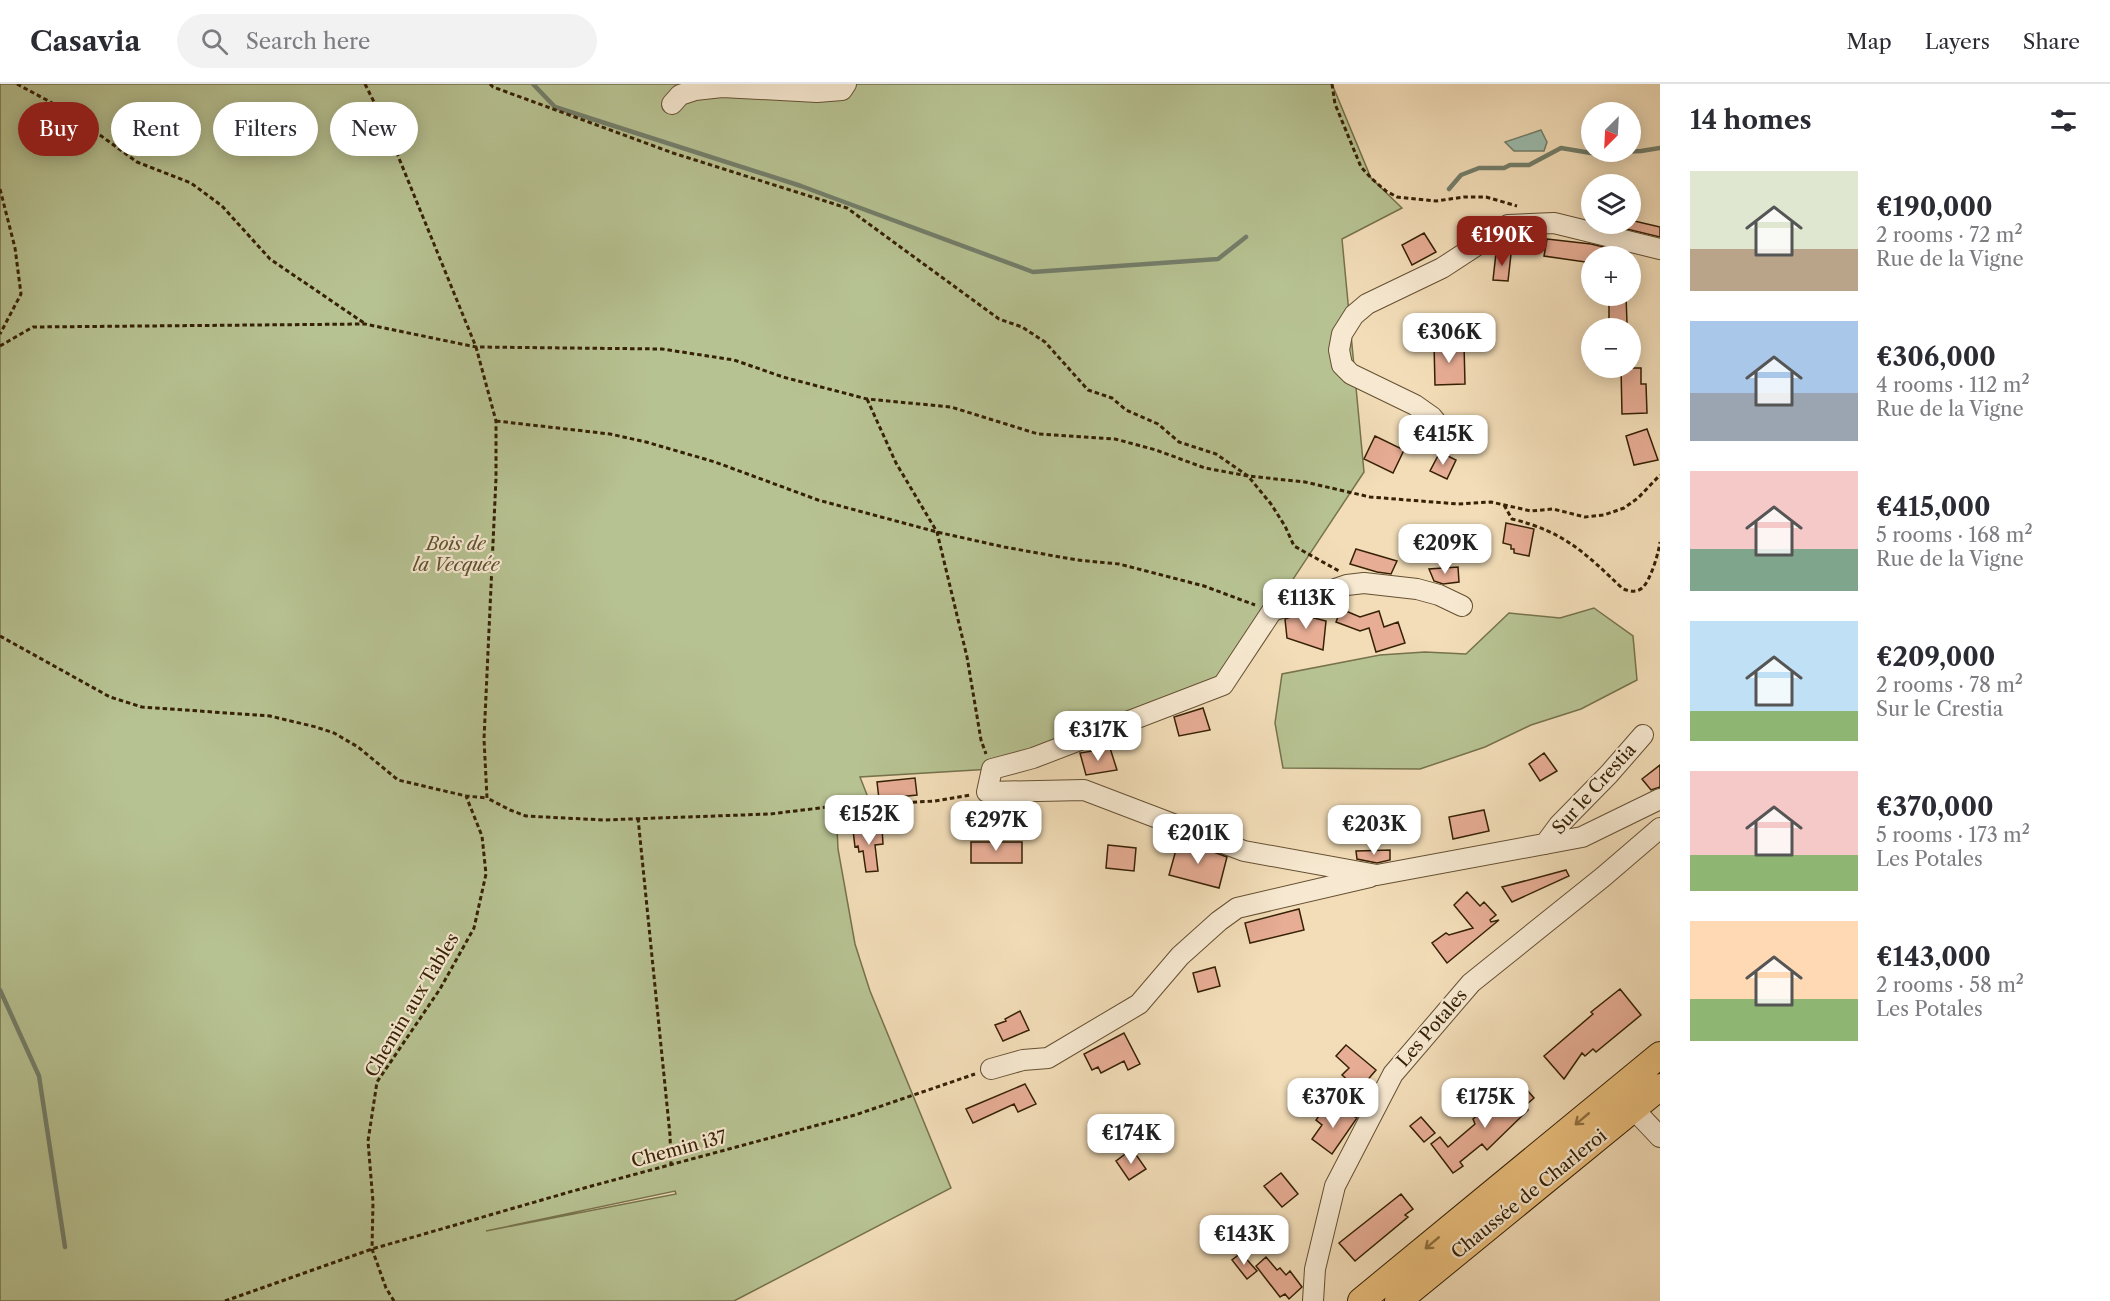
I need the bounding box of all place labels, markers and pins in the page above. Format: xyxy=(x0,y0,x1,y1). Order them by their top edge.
pin: €190K xyxy=(1460,216,1544,267)
pin: €306K xyxy=(1407,313,1491,364)
pin: €415K xyxy=(1401,415,1485,466)
pin: €209K xyxy=(1403,524,1487,575)
pin: €113K xyxy=(1264,579,1348,630)
pin: €317K xyxy=(1056,711,1140,762)
pin: €152K xyxy=(827,795,911,846)
pin: €297K xyxy=(954,801,1038,852)
pin: €203K xyxy=(1332,805,1416,856)
pin: €201K xyxy=(1156,814,1240,865)
pin: €370K xyxy=(1291,1078,1375,1129)
pin: €175K xyxy=(1443,1078,1527,1129)
pin: €174K xyxy=(1089,1114,1173,1165)
pin: €143K xyxy=(1202,1215,1286,1266)

